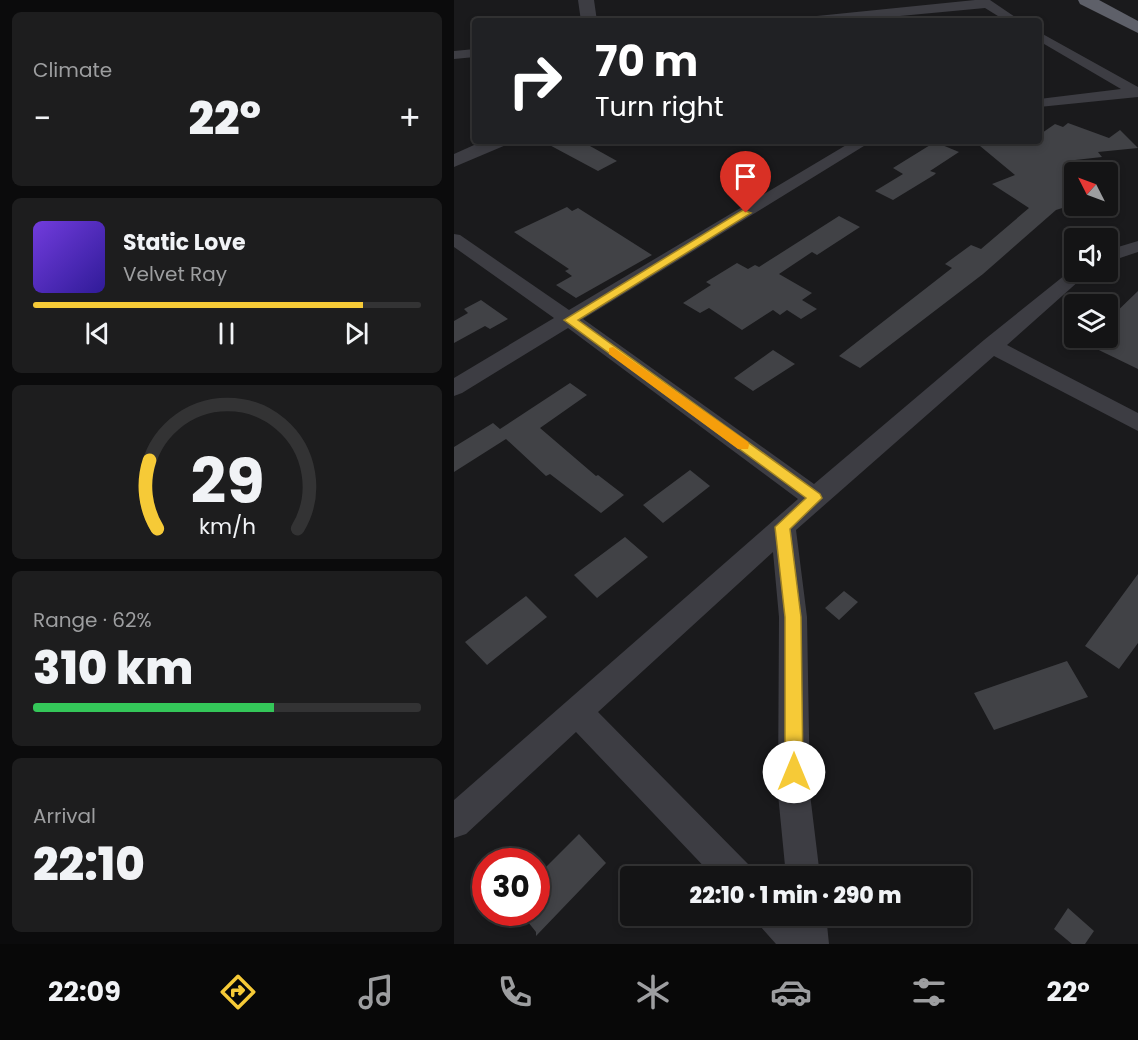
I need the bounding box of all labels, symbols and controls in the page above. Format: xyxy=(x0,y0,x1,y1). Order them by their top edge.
text: 70 m xyxy=(595,32,698,91)
icon: right xyxy=(496,42,574,120)
text: Climate xyxy=(33,56,112,84)
text: 22° xyxy=(188,87,261,150)
text: Turn right xyxy=(595,88,724,125)
text: − xyxy=(33,95,51,142)
text: + xyxy=(398,95,421,142)
pin xyxy=(720,151,771,213)
icon: arrive xyxy=(729,160,762,193)
north arrow xyxy=(1064,162,1118,216)
map controls xyxy=(1064,162,1118,348)
text: Static Love xyxy=(123,227,246,258)
button: sound xyxy=(1064,228,1118,282)
text: Velvet Ray xyxy=(123,260,227,288)
button: layers xyxy=(1064,294,1118,348)
icon: previous xyxy=(81,317,114,350)
icon: pause xyxy=(210,317,243,350)
icon: next xyxy=(340,317,373,350)
text: 29 xyxy=(190,437,264,525)
text: km/h xyxy=(198,511,256,542)
text: Range · 62% xyxy=(33,606,152,634)
text: 310 km xyxy=(33,637,193,700)
position arrow xyxy=(762,740,826,804)
text: Arrival xyxy=(33,802,96,830)
text: 22:10 xyxy=(33,833,145,896)
speed limit sign: 30 xyxy=(472,848,550,926)
text: 22:10 · 1 min · 290 m xyxy=(690,880,901,911)
icon: directions xyxy=(217,971,259,1013)
icon: music xyxy=(355,971,397,1013)
icon: phone xyxy=(494,971,536,1013)
icon: climate xyxy=(632,971,674,1013)
icon: car xyxy=(770,971,812,1013)
icon: filters xyxy=(908,971,950,1013)
text: 22:09 xyxy=(48,973,121,1010)
text: 22° xyxy=(1046,973,1090,1010)

